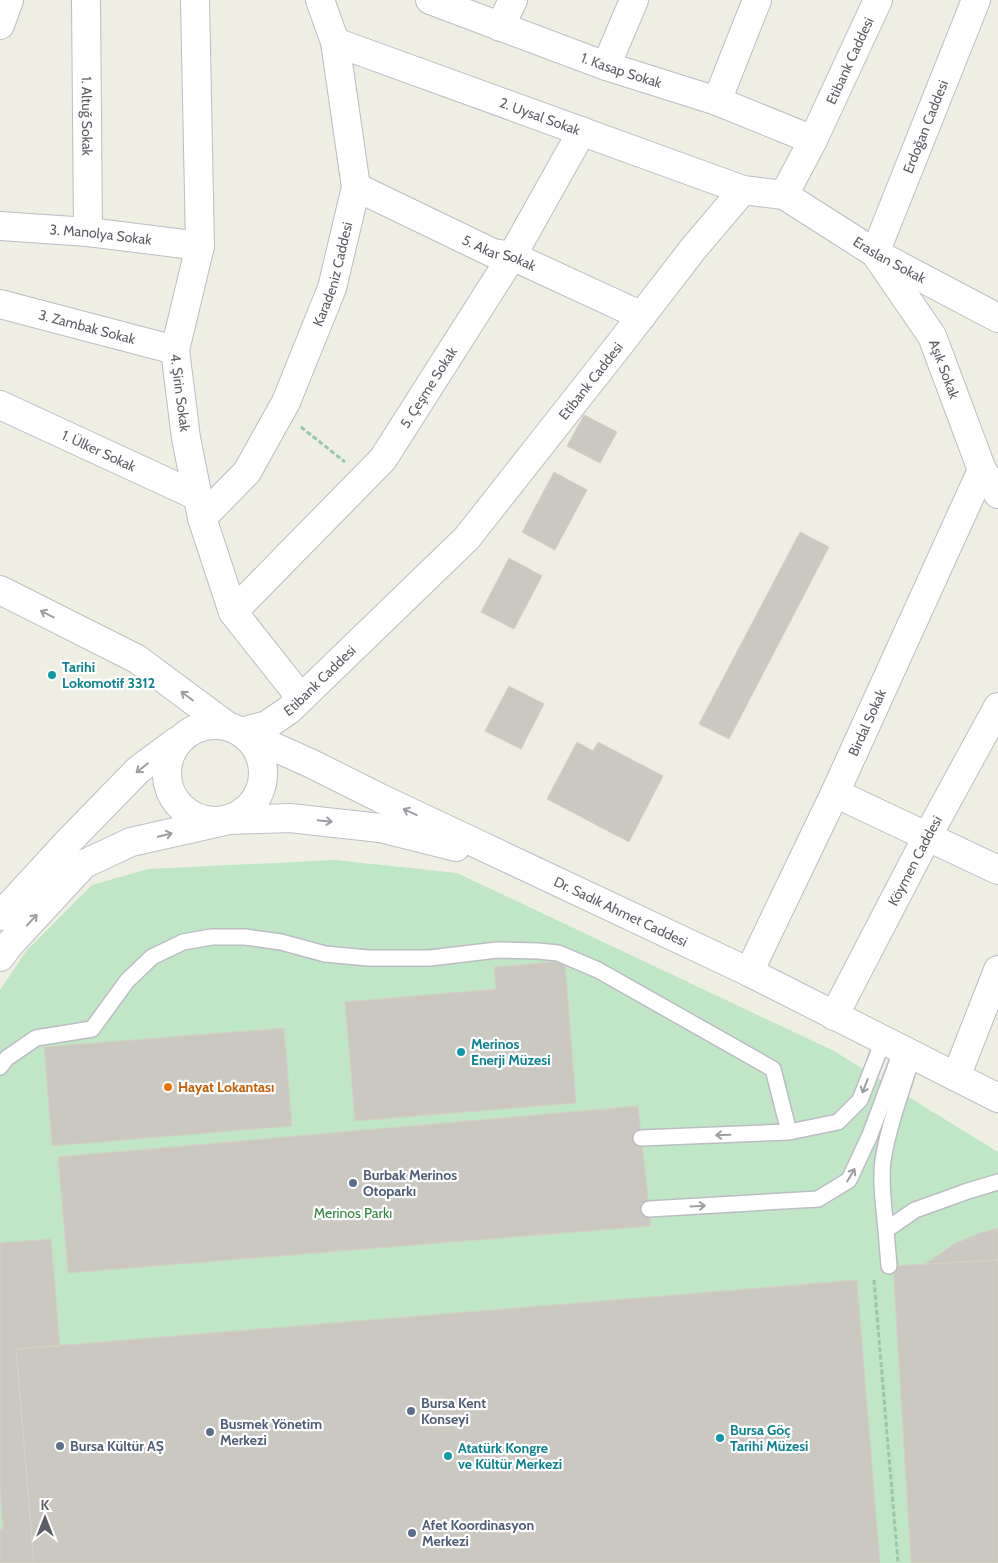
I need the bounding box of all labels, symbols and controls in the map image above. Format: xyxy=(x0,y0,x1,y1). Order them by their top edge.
street label: Etibank Caddesi xyxy=(822,14,878,107)
street label: 1. Kasap Sokak xyxy=(579,48,665,92)
street label: 1. Altuğ Sokak xyxy=(78,76,96,157)
street label: Erdoğan Caddesi xyxy=(899,77,952,176)
street label: 2. Uysal Sokak xyxy=(497,93,583,139)
street label: 3. Manolya Sokak xyxy=(49,220,153,249)
street label: Karadeniz Caddesi xyxy=(309,220,356,329)
street label: 5. Akar Sokak xyxy=(459,231,540,275)
street label: Eraslan Sokak xyxy=(850,232,930,288)
street label: 3. Zambak Sokak xyxy=(37,306,138,348)
street label: Aşık Sokak xyxy=(925,337,964,402)
street label: Etibank Caddesi xyxy=(555,338,627,423)
street label: 5. Çeşme Sokak xyxy=(396,343,461,431)
street label: 4. Şirin Sokak xyxy=(167,353,194,433)
street label: 1. Ülker Sokak xyxy=(59,426,140,476)
one-way arrow xyxy=(40,609,55,618)
street label: Etibank Caddesi xyxy=(280,641,360,720)
place label: Tarihi Lokomotif 3312 xyxy=(62,658,155,692)
marker: Tarihi Lokomotif 3312 xyxy=(46,669,58,681)
street label: Birdal Sokak xyxy=(844,686,890,759)
one-way arrow xyxy=(180,691,194,701)
one-way arrow xyxy=(135,762,148,773)
one-way arrow xyxy=(403,807,418,816)
street label: Köymen Caddesi xyxy=(884,812,946,909)
one-way arrow xyxy=(317,817,333,826)
one-way arrow xyxy=(156,830,172,839)
street label: Dr. Sadık Ahmet Caddesi xyxy=(551,872,690,951)
one-way arrow xyxy=(26,913,38,926)
place label: Merinos Enerji Müzesi xyxy=(471,1035,551,1069)
marker: Merinos Enerji Müzesi xyxy=(455,1046,467,1058)
place label: Hayat Lokantası xyxy=(178,1078,274,1096)
one-way arrow xyxy=(860,1078,870,1093)
marker: Hayat Lokantası xyxy=(162,1081,174,1093)
one-way arrow xyxy=(715,1130,731,1139)
place label: Burbak Merinos Otoparkı xyxy=(363,1166,457,1200)
one-way arrow xyxy=(846,1168,856,1182)
marker: Burbak Merinos Otoparkı xyxy=(347,1177,359,1189)
one-way arrow xyxy=(689,1201,705,1210)
park label: Merinos Parkı xyxy=(314,1204,392,1222)
place label: Bursa Kent Konseyi xyxy=(421,1394,486,1428)
marker: Bursa Kent Konseyi xyxy=(405,1405,417,1417)
place label: Busmek Yönetim Merkezi xyxy=(220,1415,322,1449)
place label: Bursa Göç Tarihi Müzesi xyxy=(730,1421,808,1455)
marker: Busmek Yönetim Merkezi xyxy=(204,1426,216,1438)
marker: Bursa Göç Tarihi Müzesi xyxy=(714,1432,726,1444)
place label: Bursa Kültür AŞ xyxy=(70,1437,164,1455)
place label: Atatürk Kongre ve Kültür Merkezi xyxy=(458,1439,562,1473)
marker: Bursa Kültür AŞ xyxy=(54,1440,66,1452)
marker: Atatürk Kongre ve Kültür Merkezi xyxy=(442,1450,454,1462)
north arrow xyxy=(20,1493,70,1543)
text: K xyxy=(41,1496,50,1514)
place label: Afet Koordinasyon Merkezi xyxy=(422,1516,534,1550)
marker: Afet Koordinasyon Merkezi xyxy=(406,1527,418,1539)

